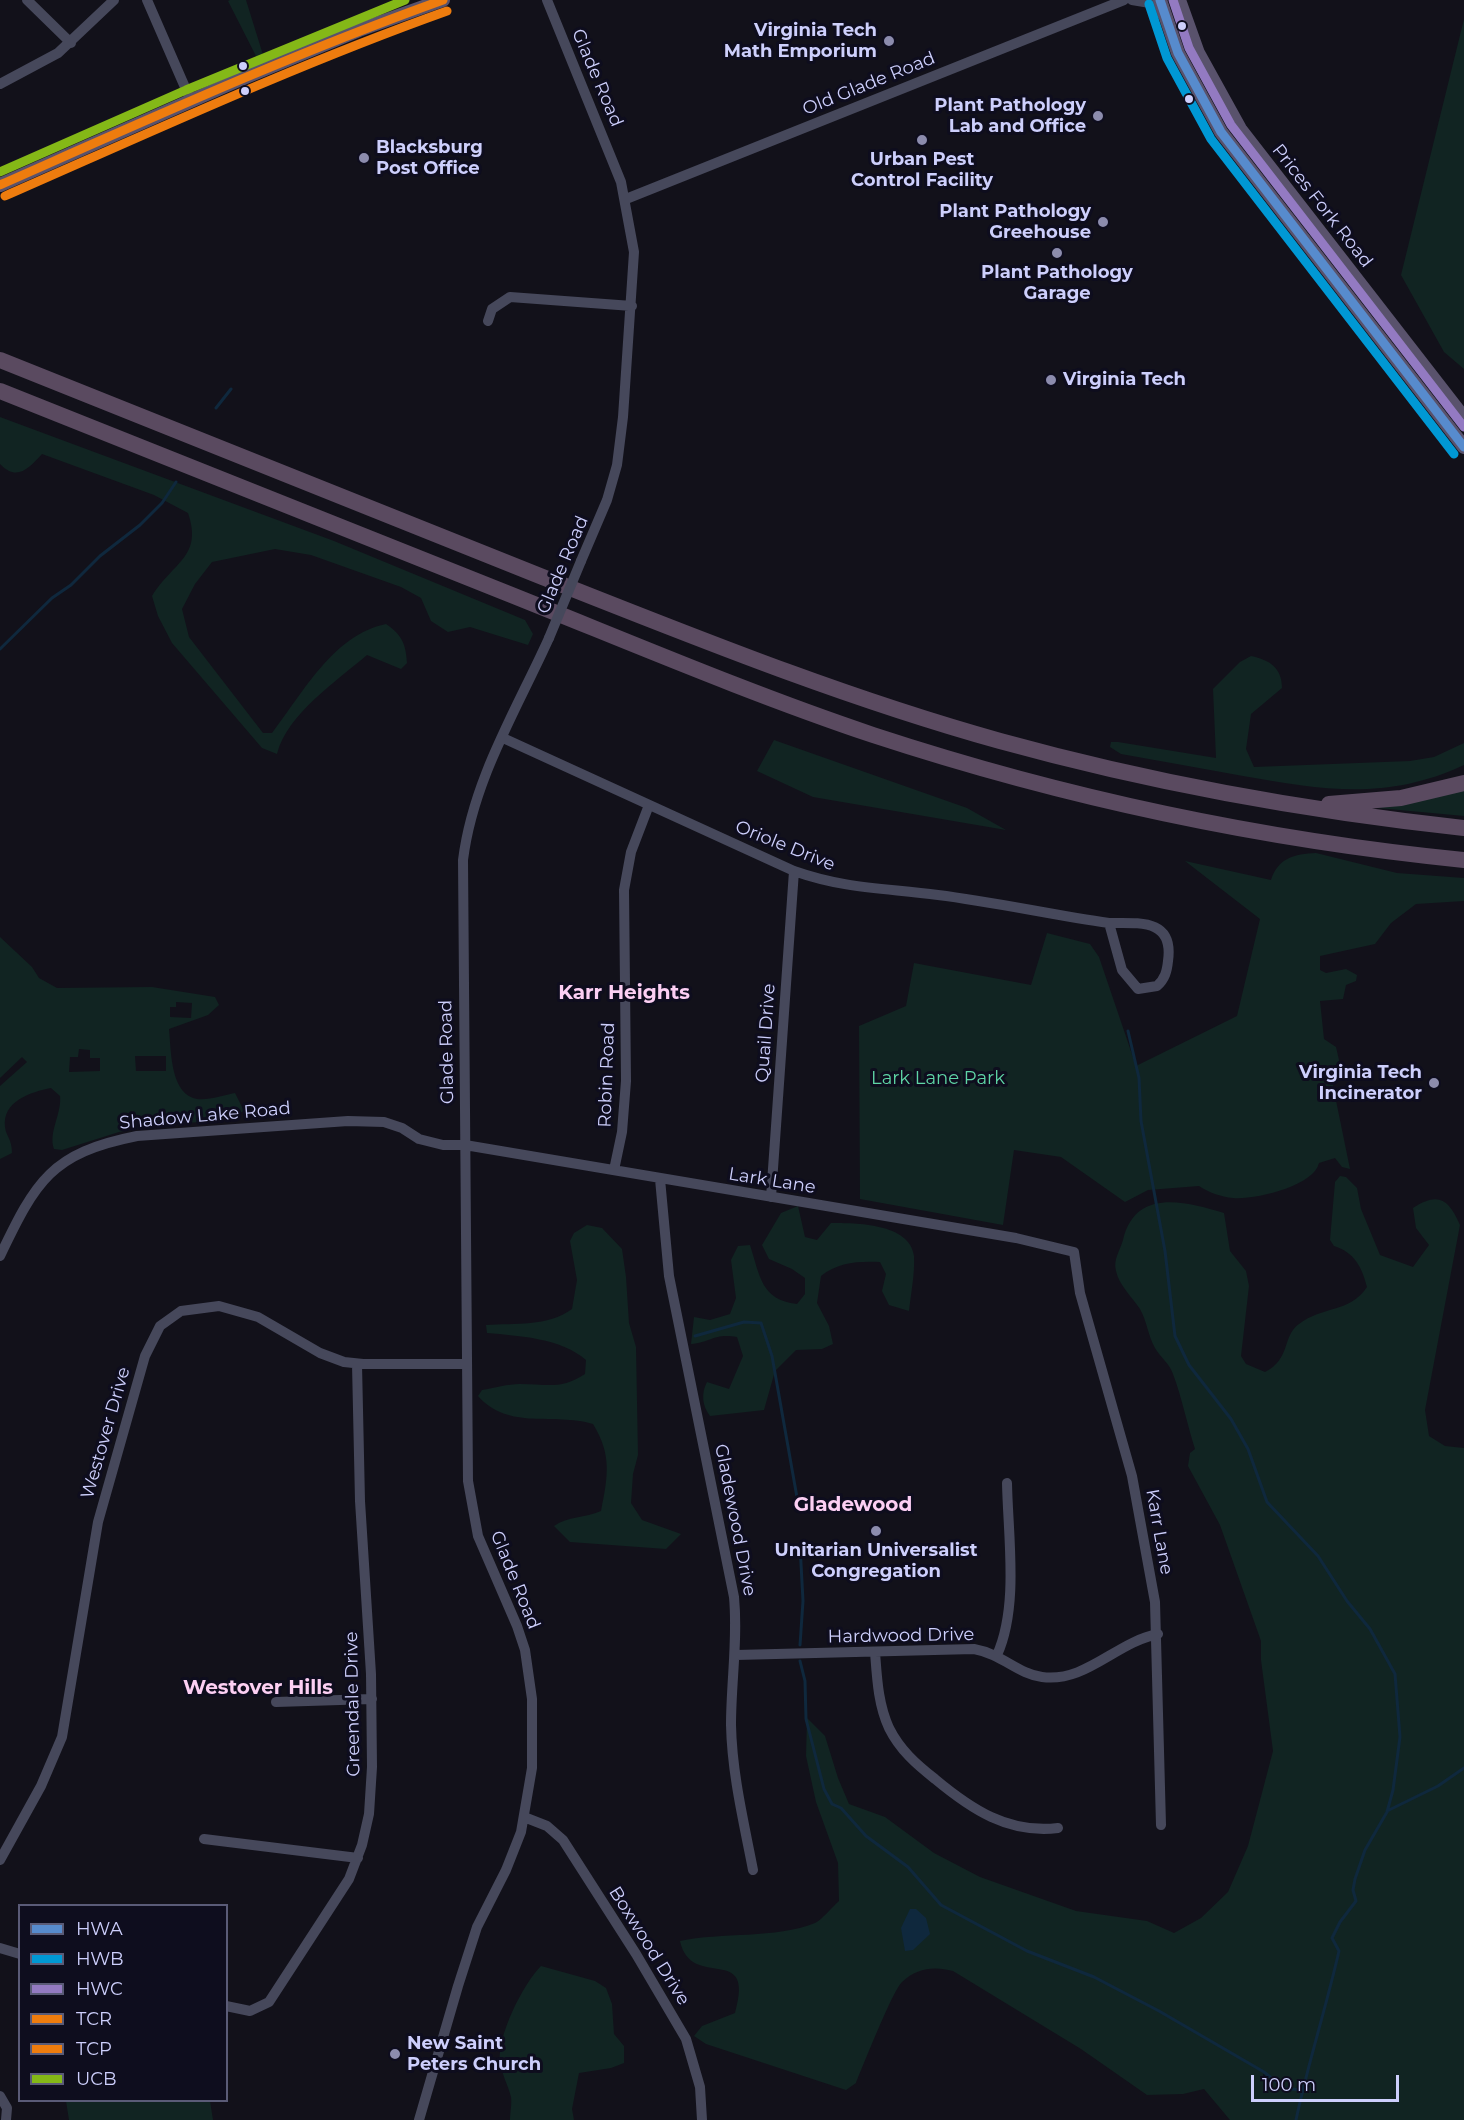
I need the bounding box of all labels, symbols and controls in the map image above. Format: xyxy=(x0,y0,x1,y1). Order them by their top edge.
place label: Virginia Tech Math Emporium xyxy=(724,20,877,63)
unlabelled marker xyxy=(1176,20,1188,32)
street label: Glade Road xyxy=(567,26,627,130)
marker: Virginia Tech Math Emporium xyxy=(882,34,896,48)
street label: Old Glade Road xyxy=(800,48,938,120)
unlabelled marker xyxy=(237,60,249,72)
unlabelled marker xyxy=(239,85,251,97)
unlabelled marker xyxy=(1183,93,1195,105)
place label: Plant Pathology Lab and Office xyxy=(934,95,1086,138)
marker: Plant Pathology Lab and Office xyxy=(1091,109,1105,123)
marker: Urban Pest Control Facility xyxy=(915,133,929,147)
place label: Blacksburg Post Office xyxy=(376,137,483,180)
street label: Prices Fork Road xyxy=(1267,140,1377,272)
place label: Urban Pest Control Facility xyxy=(851,149,993,192)
marker: Blacksburg Post Office xyxy=(357,151,371,165)
place label: Plant Pathology Greehouse xyxy=(939,201,1091,244)
marker: Plant Pathology Greehouse xyxy=(1096,215,1110,229)
marker: Plant Pathology Garage xyxy=(1050,246,1064,260)
place label: Plant Pathology Garage xyxy=(981,262,1133,304)
place label: Virginia Tech xyxy=(1063,369,1186,391)
marker: Virginia Tech xyxy=(1044,373,1058,387)
street label: Glade Road xyxy=(533,513,593,617)
street label: Oriole Drive xyxy=(732,816,838,876)
district label: Karr Heights xyxy=(558,981,690,1005)
street label: Quail Drive xyxy=(752,983,780,1083)
street label: Glade Road xyxy=(435,1000,459,1104)
street label: Robin Road xyxy=(594,1022,620,1128)
place label: Virginia Tech Incinerator xyxy=(1299,1062,1422,1104)
park label: Lark Lane Park xyxy=(871,1068,1005,1090)
marker: Virginia Tech Incinerator xyxy=(1427,1076,1441,1090)
street label: Shadow Lake Road xyxy=(118,1098,292,1134)
street label: Lark Lane xyxy=(727,1163,817,1199)
street label: Westover Drive xyxy=(77,1365,135,1501)
street label: Gladewood Drive xyxy=(710,1442,760,1598)
street label: Karr Lane xyxy=(1141,1488,1177,1576)
district label: Gladewood xyxy=(794,1493,912,1517)
marker: Unitarian Universalist Congregation xyxy=(869,1524,883,1538)
street label: Glade Road xyxy=(485,1528,545,1632)
place label: Unitarian Universalist Congregation xyxy=(775,1540,977,1582)
street label: Hardwood Drive xyxy=(828,1624,974,1648)
street label: Greendale Drive xyxy=(341,1631,365,1777)
district label: Westover Hills xyxy=(183,1676,333,1700)
street label: Boxwood Drive xyxy=(604,1883,694,2009)
legend xyxy=(18,1904,228,2102)
text: HWA xyxy=(76,1918,123,1940)
text: HWB xyxy=(76,1948,124,1970)
text: HWC xyxy=(76,1978,123,2000)
text: TCR xyxy=(76,2008,112,2030)
place label: New Saint Peters Church xyxy=(407,2033,541,2076)
text: TCP xyxy=(76,2038,112,2060)
marker: New Saint Peters Church xyxy=(388,2047,402,2061)
scale bar xyxy=(1254,2063,1402,2101)
text: UCB xyxy=(76,2068,117,2090)
text: 100 m xyxy=(1262,2074,1316,2096)

